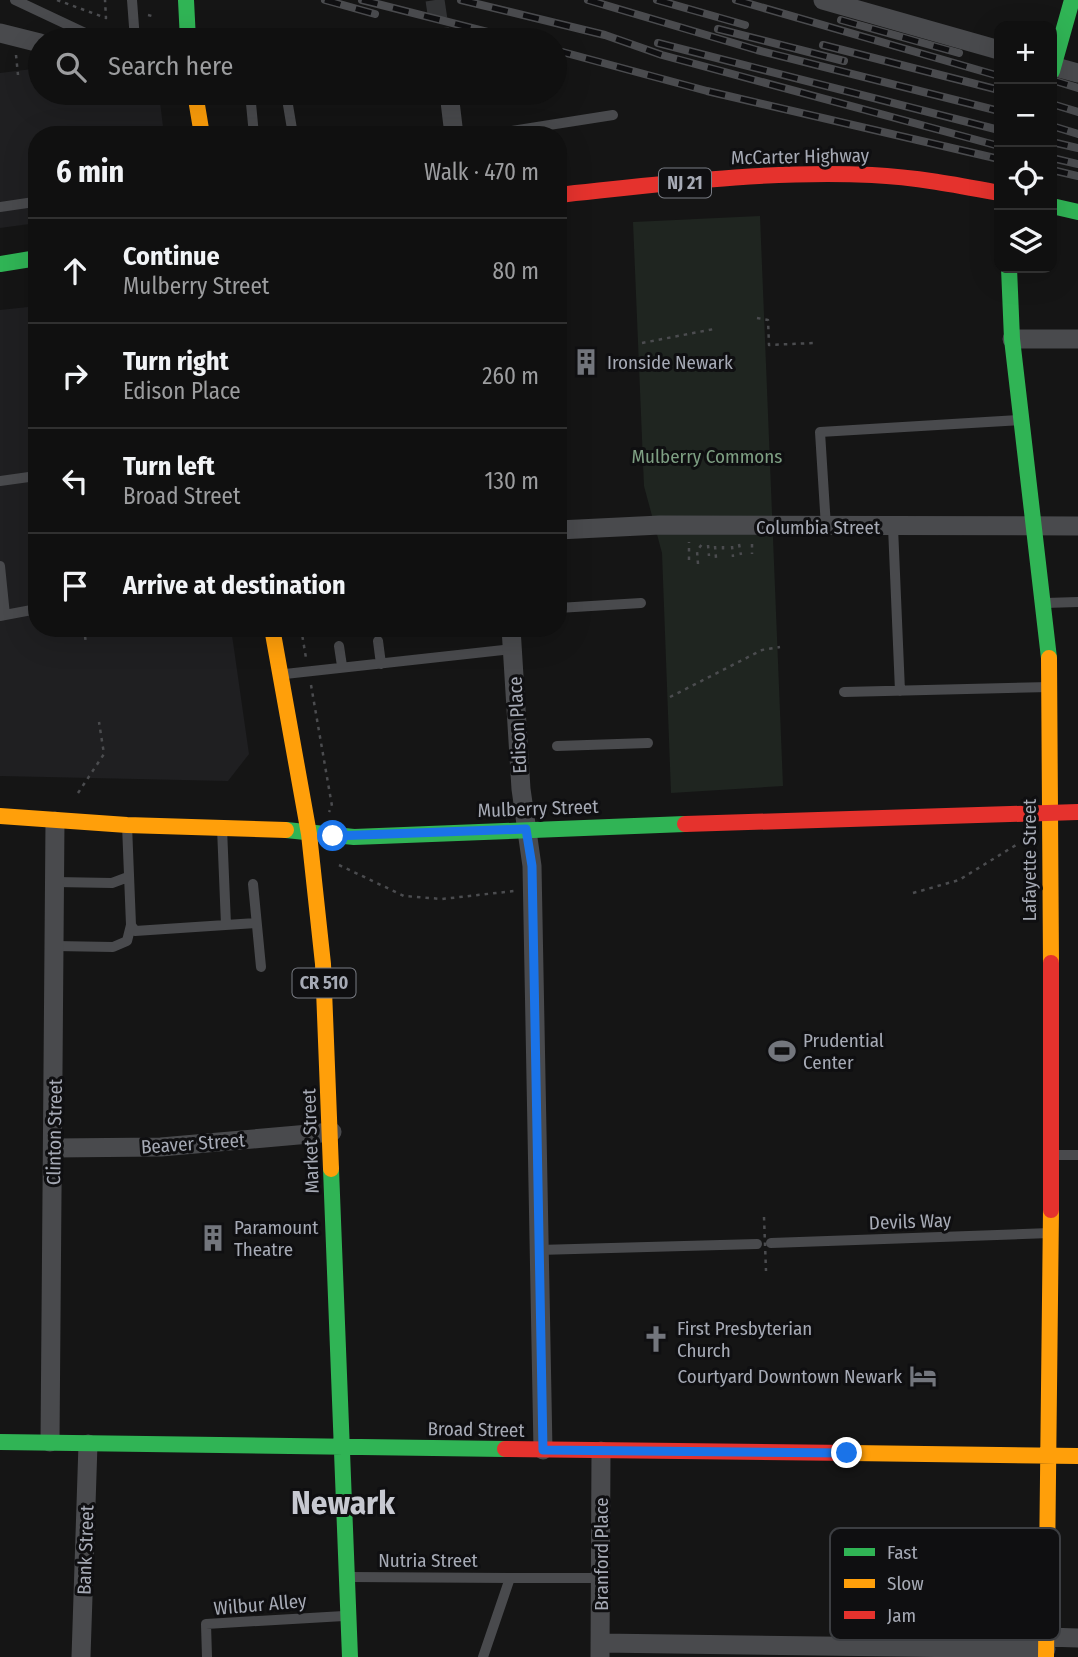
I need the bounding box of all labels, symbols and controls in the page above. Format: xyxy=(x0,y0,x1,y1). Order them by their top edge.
map controls xyxy=(994,21,1057,273)
button: + xyxy=(994,21,1057,84)
search box xyxy=(28,28,567,105)
icon: search xyxy=(52,48,90,86)
text: Search here xyxy=(108,51,233,82)
button: − xyxy=(994,84,1057,147)
street label: McCarter Highway xyxy=(731,144,870,169)
button: locate xyxy=(994,147,1057,210)
text: 6 min xyxy=(56,154,124,190)
text: Walk · 470 m xyxy=(424,158,539,186)
road number: NJ 21 xyxy=(659,168,711,198)
button: layers xyxy=(994,210,1057,273)
text: Continue xyxy=(123,241,220,272)
icon: ahead xyxy=(56,252,94,290)
text: 80 m xyxy=(492,257,539,285)
text: Mulberry Street xyxy=(123,272,269,300)
text: Turn right xyxy=(123,346,229,377)
building icon: Ironside Newark xyxy=(571,347,601,377)
place label: Ironside Newark xyxy=(607,351,733,374)
icon: right xyxy=(56,357,94,395)
text: 260 m xyxy=(482,362,539,390)
text: Edison Place xyxy=(123,377,241,405)
park label: Mulberry Commons xyxy=(632,445,782,468)
text: Turn left xyxy=(123,451,215,482)
icon: left xyxy=(56,462,94,500)
text: 130 m xyxy=(485,467,539,495)
text: Broad Street xyxy=(123,482,240,510)
street label: Columbia Street xyxy=(756,516,881,539)
icon: arrive xyxy=(56,567,94,605)
text: Arrive at destination xyxy=(123,570,346,601)
street label: Edison Place xyxy=(503,676,532,774)
street label: Mulberry Street xyxy=(477,795,600,822)
street label: Lafayette Street xyxy=(1018,798,1041,921)
route start xyxy=(317,820,348,851)
road number: CR 510 xyxy=(292,968,356,998)
place label: Prudential Center xyxy=(803,1029,884,1074)
sports icon: Prudential Center xyxy=(767,1036,797,1066)
street label: Clinton Street xyxy=(42,1078,67,1185)
street label: Market Street xyxy=(297,1087,324,1194)
street label: Beaver Street xyxy=(140,1128,247,1159)
street label: Devils Way xyxy=(868,1209,952,1234)
place label: Paramount Theatre xyxy=(234,1216,319,1261)
building icon: Paramount Theatre xyxy=(198,1223,228,1253)
place label: First Presbyterian Church xyxy=(677,1317,812,1362)
church icon: First Presbyterian Church xyxy=(641,1324,671,1354)
hotel icon: Courtyard Downtown Newark xyxy=(908,1361,938,1391)
place label: Courtyard Downtown Newark xyxy=(677,1365,902,1388)
street label: Broad Street xyxy=(427,1417,525,1442)
route end xyxy=(831,1437,862,1468)
district label: Newark xyxy=(291,1483,396,1523)
street label: Branford Place xyxy=(590,1497,613,1611)
street label: Bank Street xyxy=(72,1504,99,1595)
legend xyxy=(830,1528,1060,1640)
text: Fast xyxy=(887,1541,918,1564)
street label: Nutria Street xyxy=(378,1549,479,1572)
text: Slow xyxy=(887,1572,924,1595)
street label: Wilbur Alley xyxy=(213,1589,308,1620)
text: Jam xyxy=(887,1604,916,1627)

